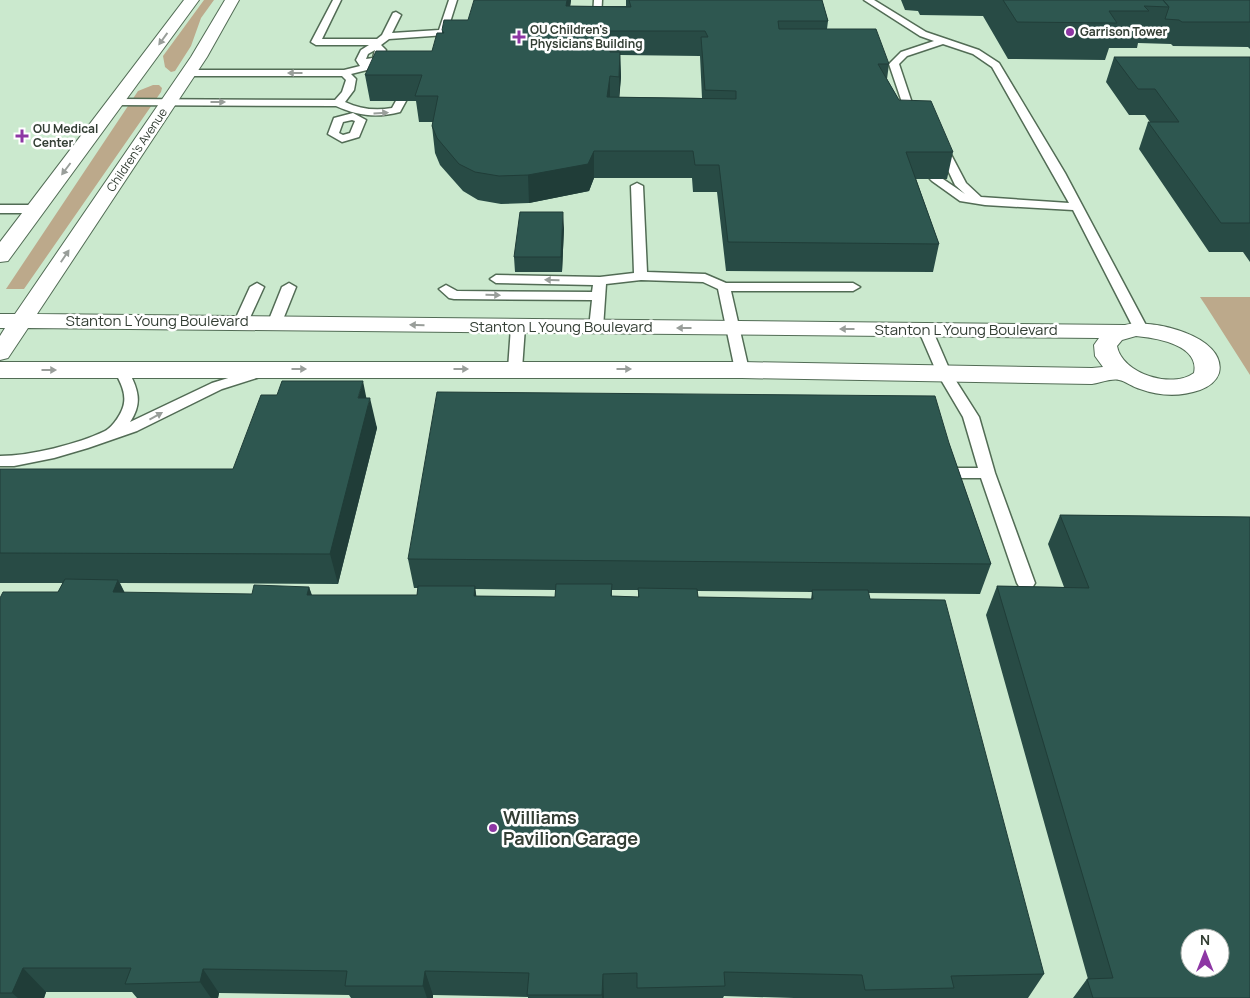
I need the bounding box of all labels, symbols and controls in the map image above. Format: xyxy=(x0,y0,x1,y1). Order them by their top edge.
place label: OU Children's Physicians Building xyxy=(530,21,643,52)
place label: Garrison Tower xyxy=(1080,23,1168,40)
marker: Garrison Tower xyxy=(1064,26,1076,38)
marker: OU Children's Physicians Building xyxy=(512,30,526,44)
one-way arrow xyxy=(158,32,168,46)
one-way arrow xyxy=(287,69,303,77)
one-way arrow xyxy=(210,98,226,106)
street label: Children's Avenue xyxy=(102,105,171,195)
one-way arrow xyxy=(373,108,389,116)
place label: OU Medical Center xyxy=(33,120,98,151)
marker: OU Medical Center xyxy=(15,129,29,143)
one-way arrow xyxy=(60,162,71,175)
one-way arrow xyxy=(60,249,69,263)
one-way arrow xyxy=(543,276,559,284)
one-way arrow xyxy=(485,291,501,299)
street label: Stanton L Young Boulevard xyxy=(65,310,249,331)
street label: Stanton L Young Boulevard xyxy=(469,316,653,337)
street label: Stanton L Young Boulevard xyxy=(874,319,1058,340)
one-way arrow xyxy=(409,321,425,329)
one-way arrow xyxy=(676,324,692,332)
one-way arrow xyxy=(839,325,855,333)
one-way arrow xyxy=(291,365,307,373)
one-way arrow xyxy=(453,365,469,373)
one-way arrow xyxy=(616,365,632,373)
one-way arrow xyxy=(41,366,57,374)
one-way arrow xyxy=(150,411,163,420)
place label: Williams Pavilion Garage xyxy=(503,805,638,850)
marker: Williams Pavilion Garage xyxy=(487,822,499,834)
north arrow xyxy=(1180,928,1230,978)
text: N xyxy=(1200,930,1210,949)

